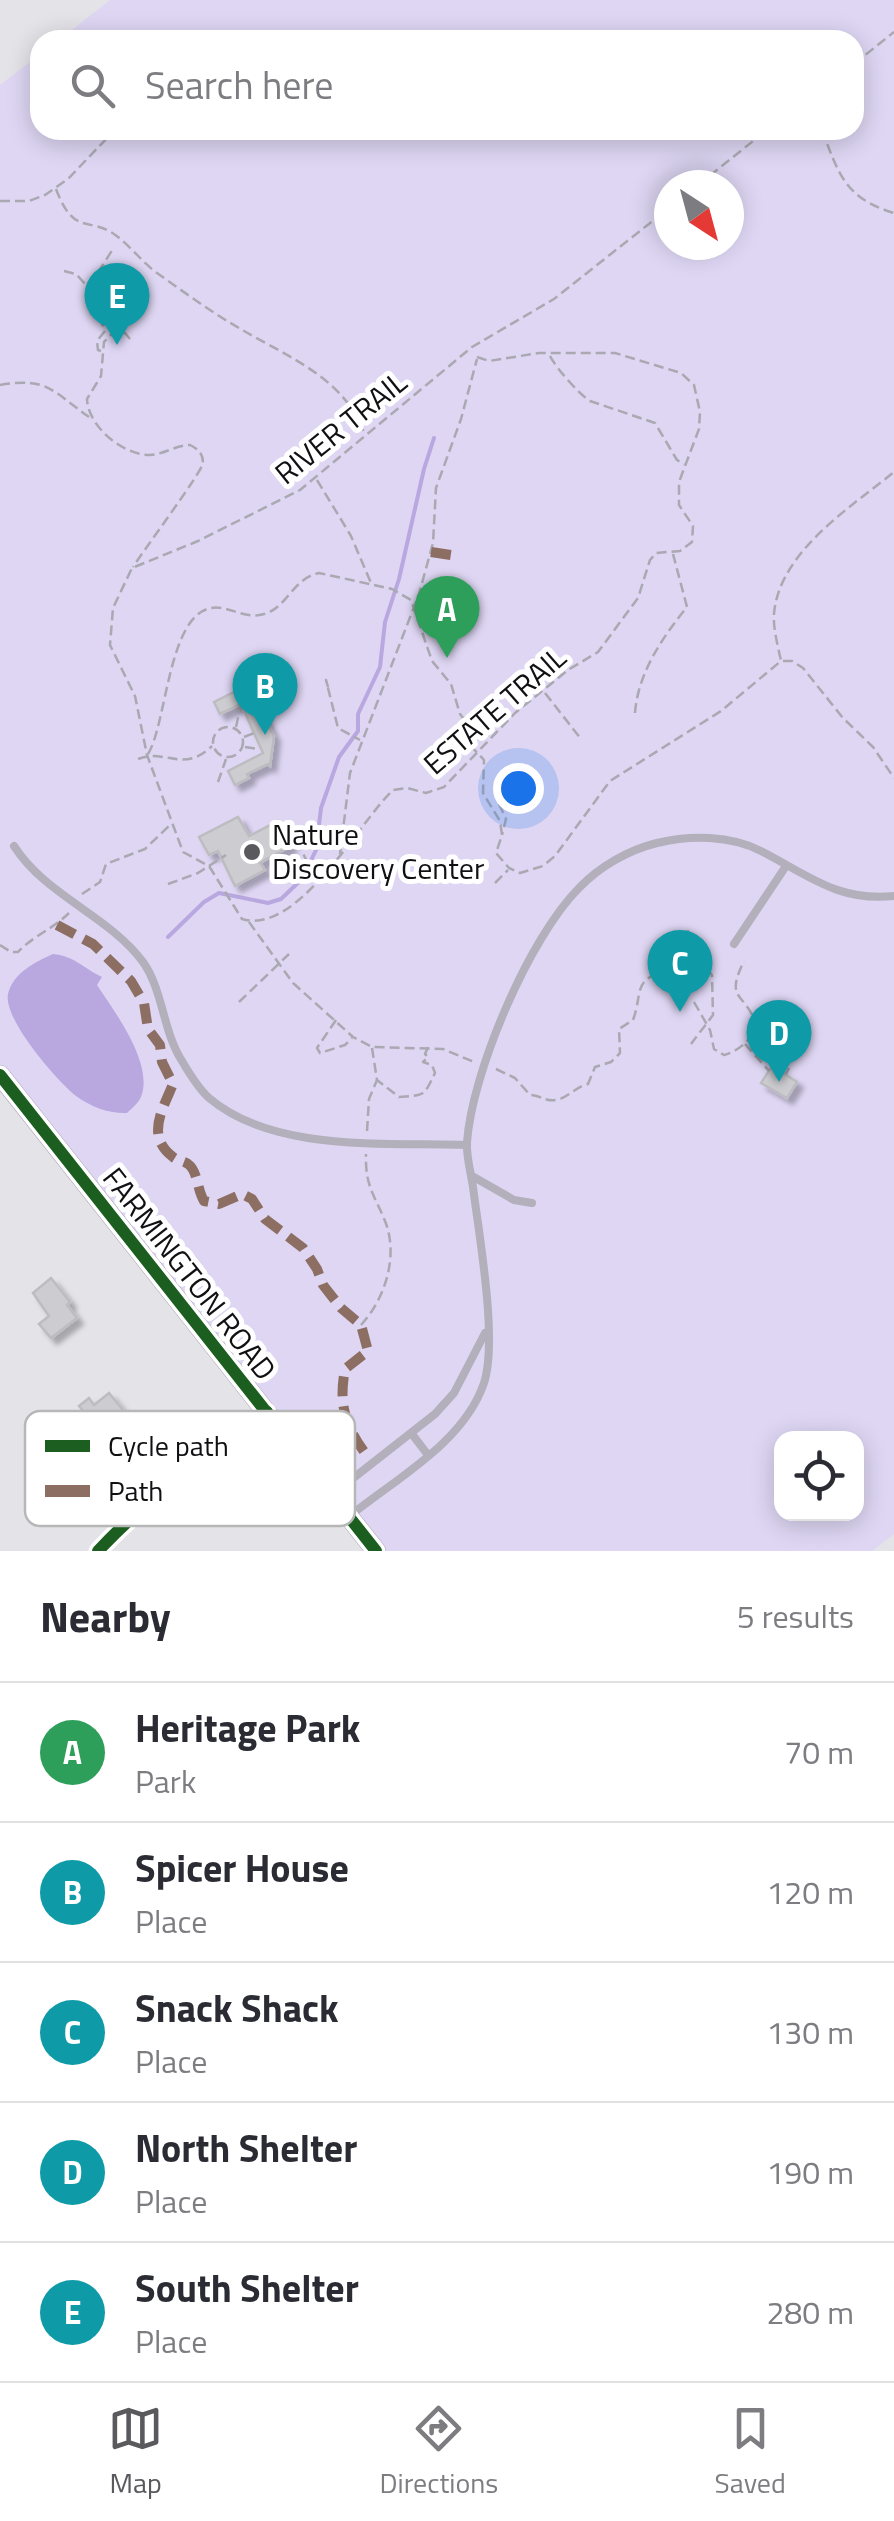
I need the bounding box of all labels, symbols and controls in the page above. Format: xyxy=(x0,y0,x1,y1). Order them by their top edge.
search box xyxy=(30,30,864,140)
text: Search here xyxy=(145,56,333,114)
icon: search xyxy=(65,58,120,113)
north arrow xyxy=(654,170,744,260)
pin: E xyxy=(84,262,150,345)
street label: RIVER TRAIL xyxy=(264,359,417,495)
pin: A xyxy=(414,576,480,658)
street label: ESTATE TRAIL xyxy=(413,635,576,785)
pin: B xyxy=(232,652,298,735)
your location xyxy=(493,763,544,814)
place label: Nature Discovery Center xyxy=(272,811,484,891)
marker: Nature Discovery Center xyxy=(241,841,263,863)
pin: C xyxy=(648,930,712,1012)
pin: D xyxy=(746,1000,812,1082)
street label: FARMINGTON ROAD xyxy=(92,1157,288,1390)
legend xyxy=(25,1411,355,1526)
text: Cycle path xyxy=(108,1424,229,1467)
map controls xyxy=(774,1431,864,1521)
button: locate xyxy=(774,1431,864,1521)
text: Path xyxy=(108,1469,163,1512)
text: Nearby xyxy=(40,1584,171,1648)
text: 5 results xyxy=(737,1592,854,1640)
text: Heritage Park xyxy=(135,1699,360,1757)
text: A xyxy=(63,1728,82,1776)
text: 70 m xyxy=(784,1728,854,1776)
text: Park xyxy=(135,1757,196,1805)
text: Spicer House xyxy=(135,1839,349,1897)
text: B xyxy=(63,1868,82,1916)
text: 120 m xyxy=(766,1868,854,1916)
text: Place xyxy=(135,1897,207,1945)
text: Snack Shack xyxy=(135,1979,339,2037)
text: C xyxy=(64,2008,81,2056)
text: 130 m xyxy=(766,2008,854,2056)
text: Place xyxy=(135,2037,207,2085)
text: North Shelter xyxy=(135,2119,357,2177)
text: D xyxy=(62,2148,83,2196)
text: 190 m xyxy=(766,2148,854,2196)
text: Place xyxy=(135,2177,207,2225)
text: South Shelter xyxy=(135,2259,359,2317)
text: E xyxy=(64,2288,81,2336)
text: 280 m xyxy=(766,2288,854,2336)
text: Place xyxy=(135,2317,207,2365)
tab: Map xyxy=(108,2401,163,2504)
tab: Directions xyxy=(379,2401,498,2504)
tab: Saved xyxy=(715,2401,786,2504)

